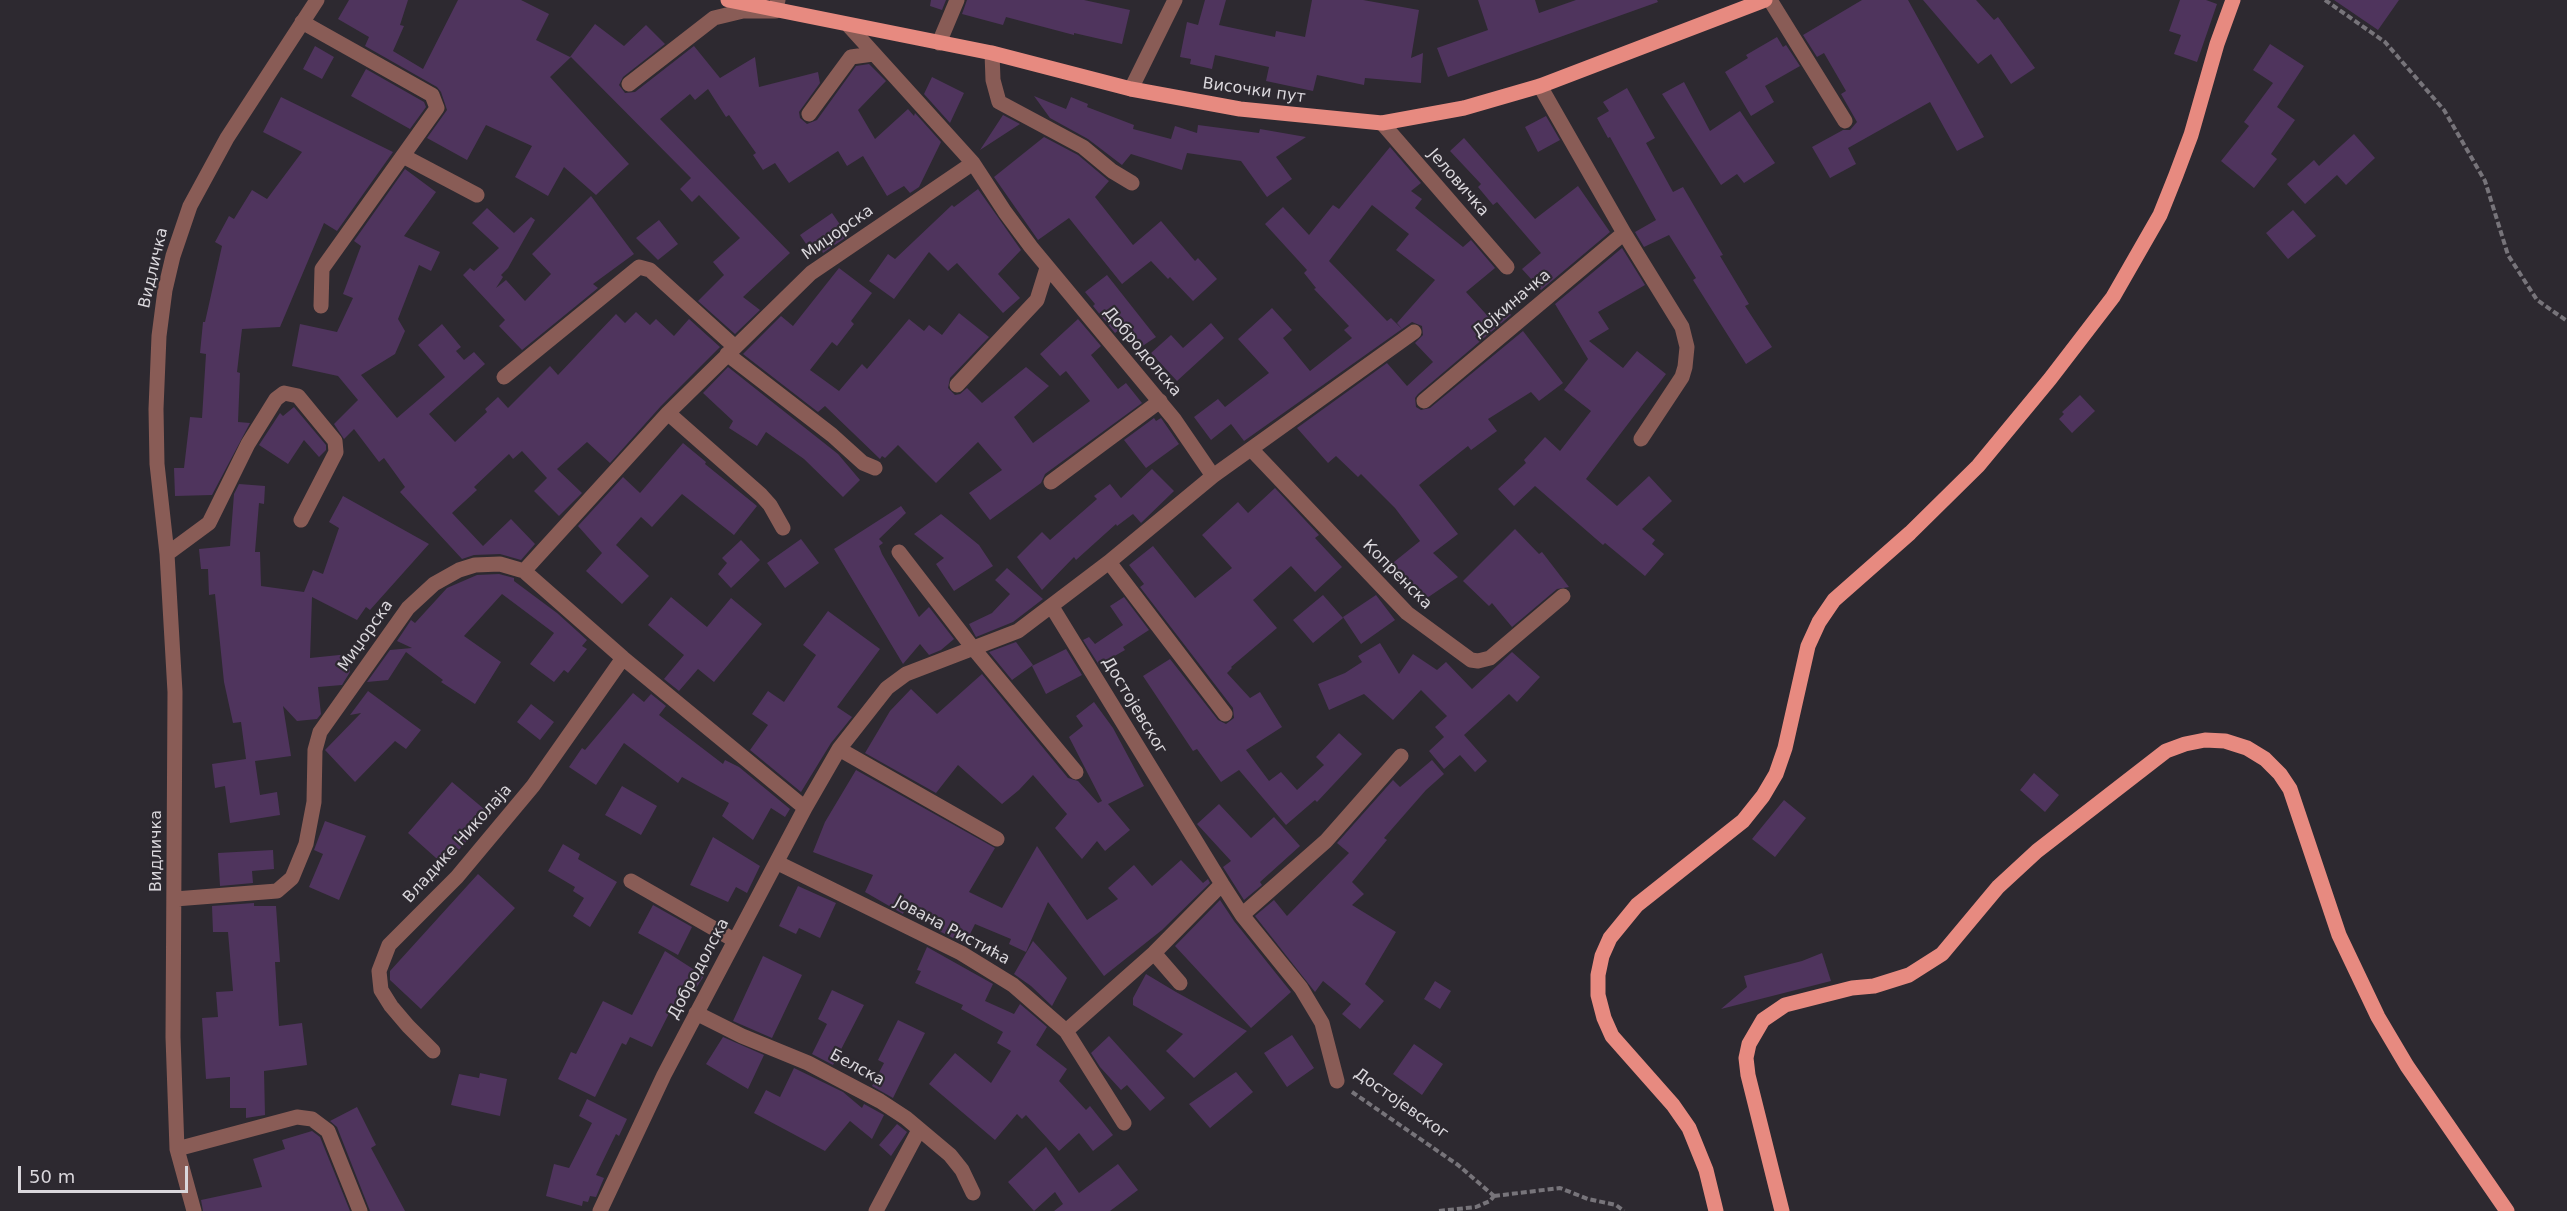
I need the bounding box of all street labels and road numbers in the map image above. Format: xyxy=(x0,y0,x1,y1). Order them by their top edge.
street label: Височки пут xyxy=(1201,74,1307,108)
street label: Јеловичка xyxy=(1423,145,1493,221)
street label: Миџорска xyxy=(799,201,877,265)
street label: Видличка xyxy=(135,226,173,310)
street label: Дојкиначка xyxy=(1469,266,1555,342)
street label: Добродолска xyxy=(1099,303,1185,401)
street label: Копренска xyxy=(1358,536,1436,614)
street label: Миџорска xyxy=(334,597,398,675)
street label: Достојевског xyxy=(1097,654,1171,758)
street label: Владике Николаја xyxy=(400,781,516,907)
street label: Видличка xyxy=(147,810,167,892)
street label: Јована Ристића xyxy=(891,893,1013,969)
street label: Добродолска xyxy=(664,915,734,1023)
street label: Белска xyxy=(826,1046,888,1090)
street label: Достојевског xyxy=(1350,1064,1452,1144)

